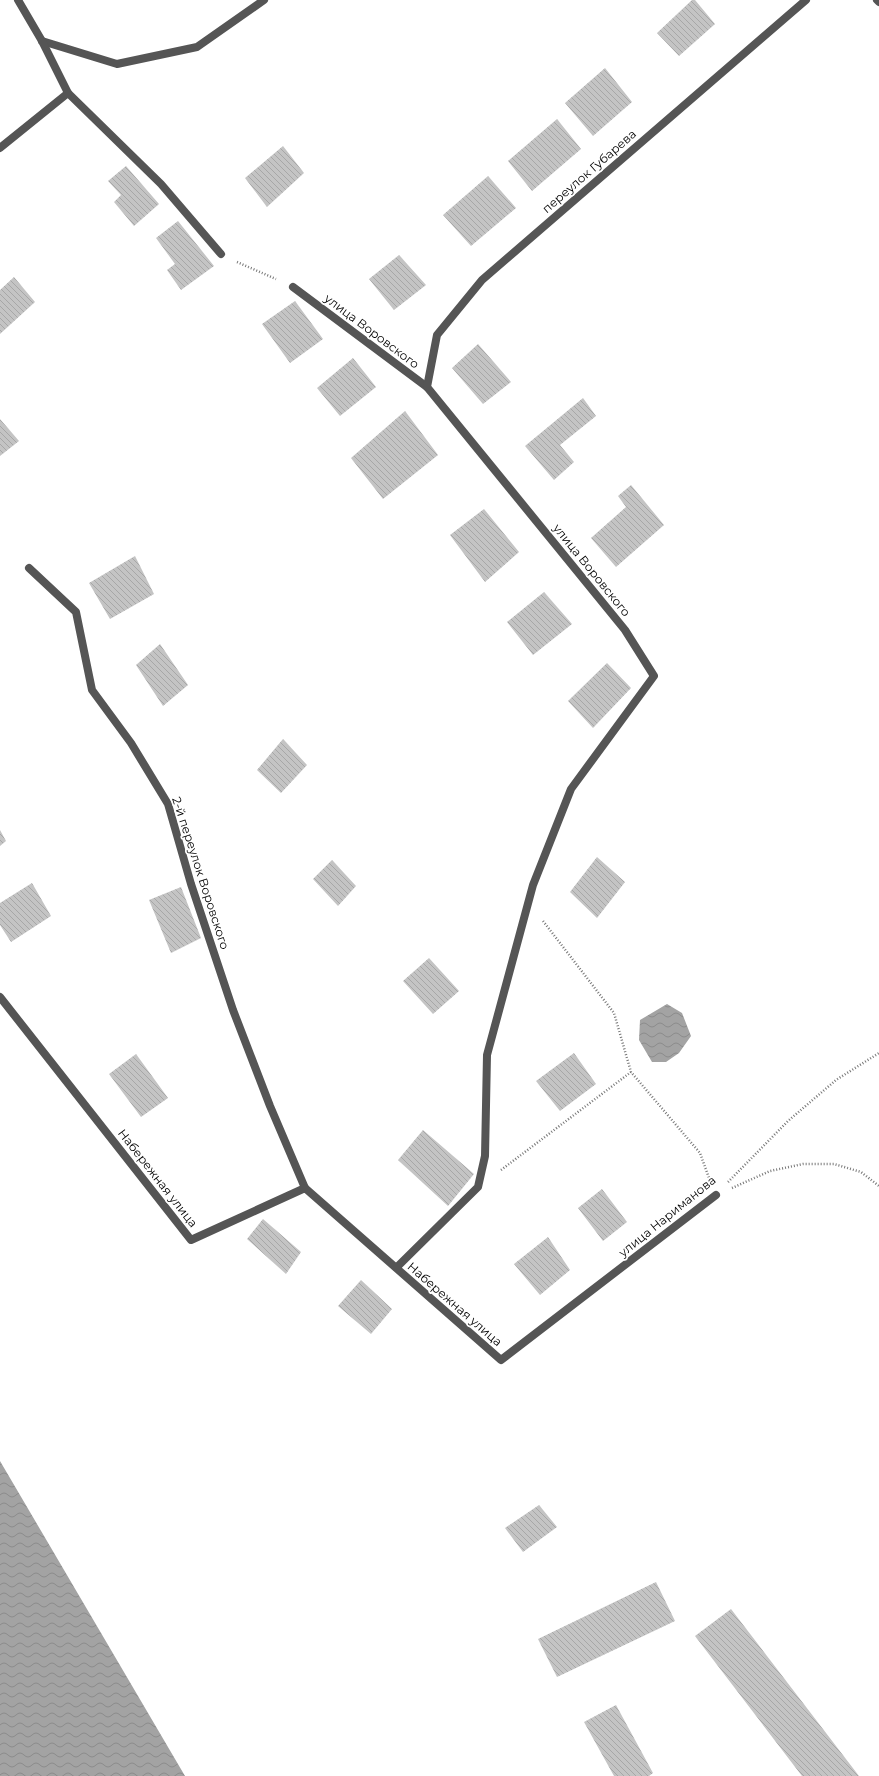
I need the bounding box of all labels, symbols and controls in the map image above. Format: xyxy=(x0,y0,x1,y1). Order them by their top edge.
street label: переулок Губарева xyxy=(539,126,639,216)
street label: улица Воровского xyxy=(321,290,423,372)
street label: улица Воровского xyxy=(549,520,634,620)
street label: 2-й переулок Воровского xyxy=(169,795,233,951)
street label: Набережная улица xyxy=(115,1126,201,1230)
street label: улица Нариманова xyxy=(615,1172,719,1260)
street label: Набережная улица xyxy=(405,1259,505,1349)

